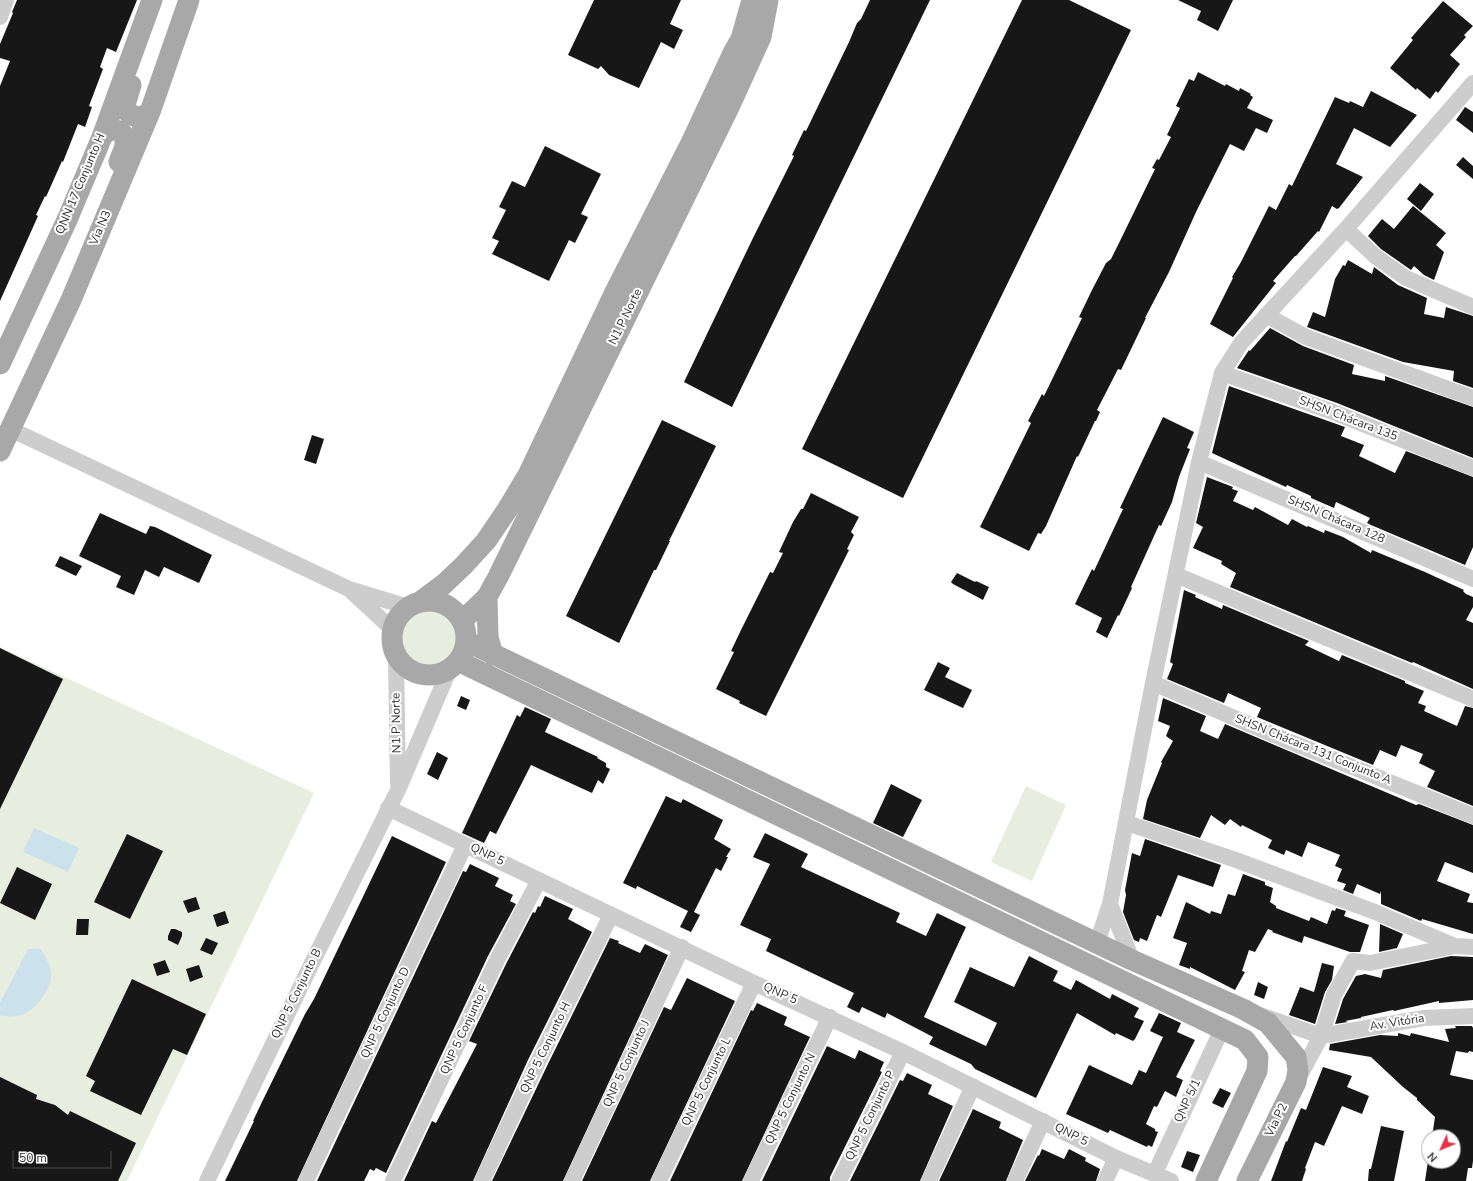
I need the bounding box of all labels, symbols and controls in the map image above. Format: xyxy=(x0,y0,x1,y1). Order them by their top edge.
street label: QNN 17 Conjunto H xyxy=(53,131,109,237)
street label: Via N3 xyxy=(87,208,115,248)
street label: N1 P Norte xyxy=(606,287,646,347)
street label: SHSN Chácara 135 xyxy=(1297,394,1399,444)
street label: SHSN Chácara 128 xyxy=(1285,493,1387,547)
street label: N1 P Norte xyxy=(389,693,405,753)
street label: SHSN Chácara 131 Conjunto A xyxy=(1233,712,1393,788)
street label: QNP 5 xyxy=(468,841,506,869)
street label: QNP 5 Conjunto B xyxy=(269,947,325,1041)
street label: QNP 5 Conjunto D xyxy=(358,965,414,1061)
street label: QNP 5 xyxy=(761,980,799,1008)
street label: QNP 5 Conjunto F xyxy=(438,983,492,1077)
street label: QNP 5 Conjunto H xyxy=(518,1000,574,1096)
street label: Av. Vitória xyxy=(1369,1012,1425,1034)
street label: QNP 5 Conjunto J xyxy=(601,1018,653,1110)
street label: QNP 5 Conjunto L xyxy=(679,1035,735,1129)
street label: QNP 5 Conjunto N xyxy=(763,1051,819,1147)
street label: QNP 5 Conjunto P xyxy=(843,1069,899,1163)
street label: QNP 5/1 xyxy=(1172,1077,1204,1125)
street label: Via P2 xyxy=(1263,1101,1291,1139)
street label: QNP 5 xyxy=(1052,1120,1090,1150)
north arrow xyxy=(1421,1129,1461,1169)
scale bar xyxy=(14,1143,114,1169)
text: N xyxy=(1424,1149,1441,1165)
text: 50 m xyxy=(19,1150,47,1166)

